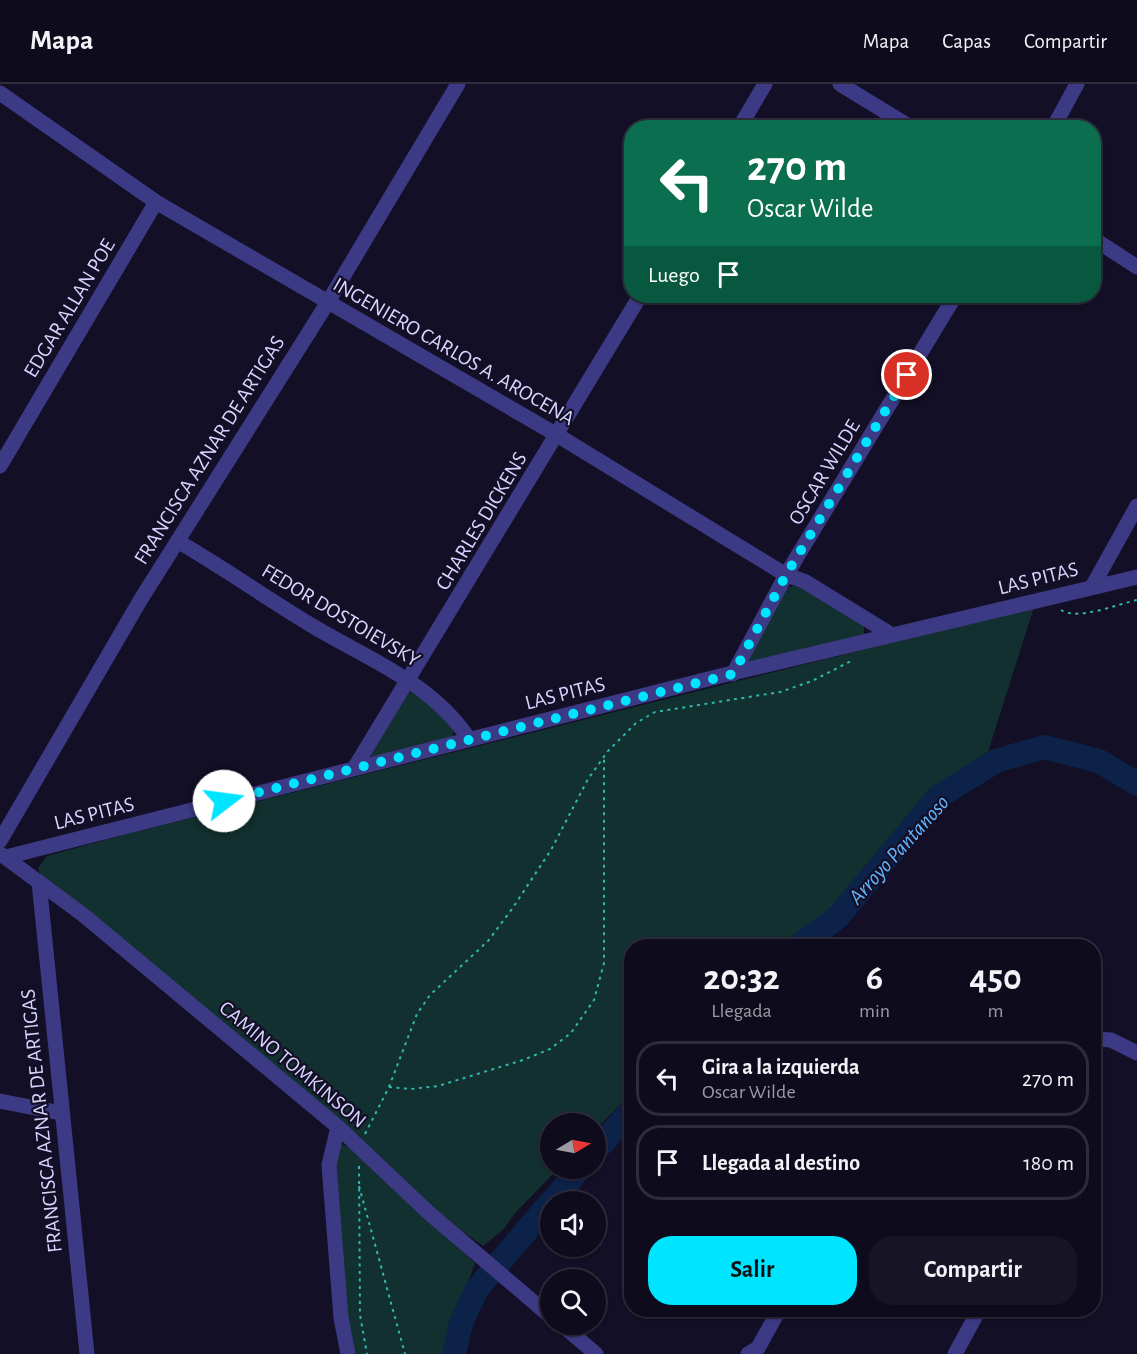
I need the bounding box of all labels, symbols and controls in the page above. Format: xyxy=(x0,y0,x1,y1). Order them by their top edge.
text: Mapa xyxy=(30,27,93,55)
text: Mapa xyxy=(863,31,909,52)
text: Capas xyxy=(942,31,991,52)
text: Compartir xyxy=(1024,31,1107,52)
icon: left xyxy=(648,144,726,222)
text: 270 m xyxy=(747,146,847,188)
text: Oscar Wilde xyxy=(747,195,873,222)
street label: EDGAR ALLAN POE xyxy=(20,235,119,381)
icon: arrive xyxy=(712,258,745,291)
text: Luego xyxy=(648,264,700,286)
street label: INGENIERO CARLOS A. AROCENA xyxy=(329,274,578,429)
street label: FRANCISCA AZNAR DE ARTIGAS xyxy=(130,332,289,568)
pin xyxy=(881,349,932,400)
icon: arrive xyxy=(890,358,923,391)
street label: OSCAR WILDE xyxy=(785,416,864,528)
street label: CHARLES DICKENS xyxy=(432,449,531,594)
street label: LAS PITAS xyxy=(996,558,1080,599)
street label: FEDOR DOSTOIEVSKY xyxy=(258,560,423,671)
street label: LAS PITAS xyxy=(523,673,607,714)
position arrow xyxy=(192,769,256,833)
water label: Arroyo Pantanoso xyxy=(844,791,953,909)
street label: LAS PITAS xyxy=(52,793,136,834)
text: 20:32 xyxy=(703,960,780,996)
text: 6 xyxy=(866,960,883,996)
text: 450 xyxy=(969,960,1022,996)
street label: FRANCISCA AZNAR DE ARTIGAS xyxy=(17,988,66,1254)
street label: CAMINO TOMKINSON xyxy=(215,997,370,1132)
text: Llegada xyxy=(711,1001,772,1021)
text: min xyxy=(859,1001,890,1021)
text: m xyxy=(988,1001,1004,1021)
text: Gira a la izquierda xyxy=(702,1056,860,1078)
icon: left xyxy=(651,1062,684,1095)
text: 270 m xyxy=(1022,1068,1074,1090)
text: Oscar Wilde xyxy=(702,1082,796,1102)
north arrow xyxy=(540,1113,606,1179)
map controls xyxy=(540,1113,606,1335)
icon: arrive xyxy=(651,1146,684,1179)
text: Llegada al destino xyxy=(702,1152,860,1174)
text: 180 m xyxy=(1023,1152,1074,1174)
button: sound xyxy=(540,1191,606,1257)
button: Salir xyxy=(648,1236,857,1305)
button: Compartir xyxy=(869,1236,1077,1305)
button: search xyxy=(540,1269,606,1335)

